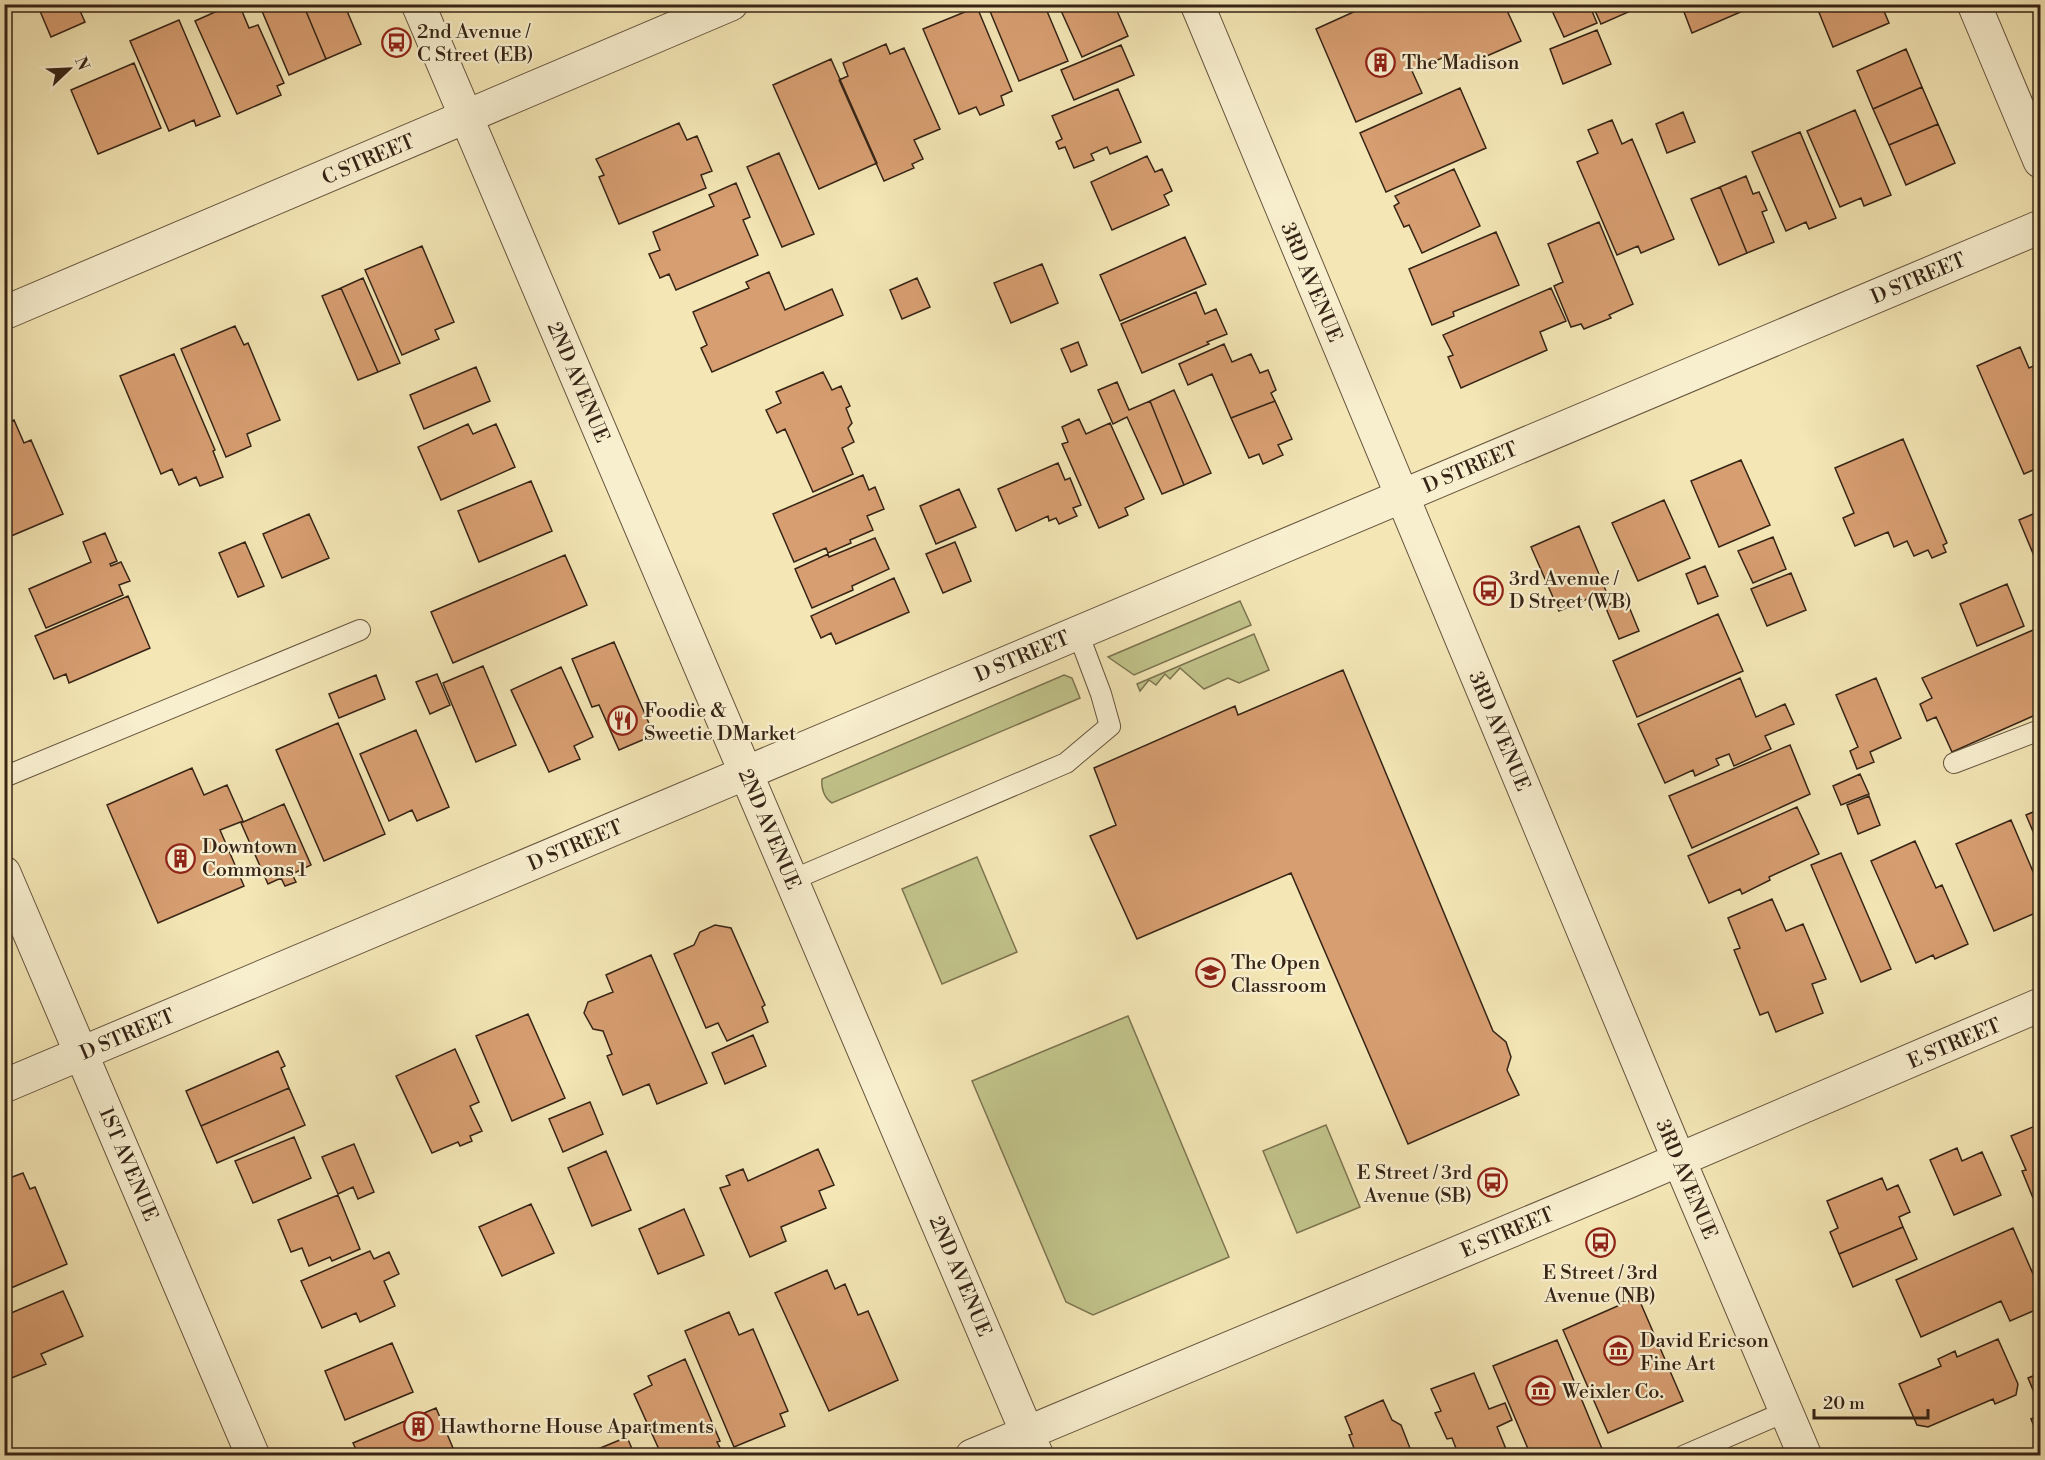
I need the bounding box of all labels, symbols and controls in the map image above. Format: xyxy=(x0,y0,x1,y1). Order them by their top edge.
place label: 2nd Avenue / C Street (EB) xyxy=(417,20,534,68)
bus stop icon: 2nd Avenue / C Street (EB) xyxy=(380,26,412,58)
north arrow xyxy=(39,39,99,99)
building icon: The Madison xyxy=(1365,46,1397,78)
place label: The Madison xyxy=(1402,51,1520,76)
text: N xyxy=(70,54,94,74)
street label: C STREET xyxy=(318,130,419,191)
street label: 3RD AVENUE xyxy=(1274,219,1347,346)
street label: D STREET xyxy=(1868,248,1970,310)
street label: 2ND AVENUE xyxy=(541,318,614,447)
street label: D STREET xyxy=(1420,437,1522,499)
place label: 3rd Avenue / D Street (WB) xyxy=(1509,567,1632,615)
bus stop icon: 3rd Avenue / D Street (WB) xyxy=(1472,574,1504,606)
street label: D STREET xyxy=(972,626,1074,688)
street label: 3RD AVENUE xyxy=(1462,668,1535,795)
place label: Foodie & Sweetie DMarket xyxy=(644,699,796,747)
restaurant icon: Foodie & Sweetie DMarket xyxy=(607,705,639,737)
street label: 2ND AVENUE xyxy=(732,765,805,894)
street label: D STREET xyxy=(525,815,627,877)
place label: Downtown Commons 1 xyxy=(202,835,307,883)
building icon: Downtown Commons 1 xyxy=(165,842,197,874)
place label: The Open Classroom xyxy=(1231,951,1327,999)
school or university icon: The Open Classroom xyxy=(1194,957,1226,989)
street label: D STREET xyxy=(77,1004,179,1066)
street label: E STREET xyxy=(1904,1014,2005,1075)
street label: 1ST AVENUE xyxy=(92,1104,163,1225)
street label: 3RD AVENUE xyxy=(1649,1116,1722,1243)
place label: E Street / 3rd Avenue (SB) xyxy=(1357,1161,1473,1209)
bus stop icon: E Street / 3rd Avenue (SB) xyxy=(1477,1167,1509,1199)
street label: E STREET xyxy=(1457,1203,1558,1264)
street label: 2ND AVENUE xyxy=(923,1212,996,1341)
bus stop icon: E Street / 3rd Avenue (NB) xyxy=(1584,1226,1616,1258)
place label: E Street / 3rd Avenue (NB) xyxy=(1542,1261,1658,1309)
place label: David Ericson Fine Art xyxy=(1640,1329,1769,1377)
museum icon: David Ericson Fine Art xyxy=(1603,1335,1635,1367)
museum icon: Weixler Co. xyxy=(1525,1375,1557,1407)
place label: Weixler Co. xyxy=(1561,1380,1664,1405)
scale bar xyxy=(1814,1382,1928,1420)
text: 20 m xyxy=(1823,1392,1865,1415)
building icon: Hawthorne House Apartments xyxy=(403,1410,435,1442)
place label: Hawthorne House Apartments xyxy=(440,1415,714,1440)

